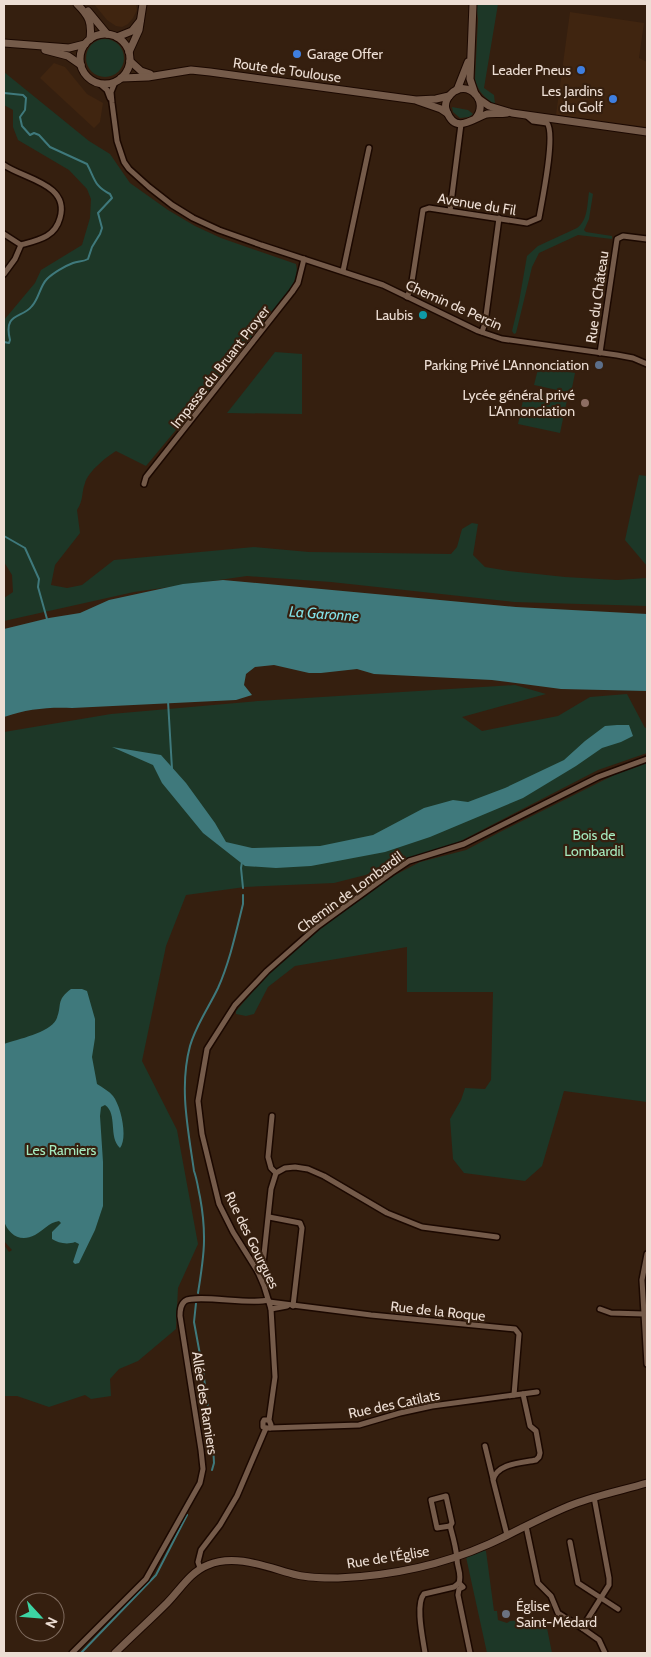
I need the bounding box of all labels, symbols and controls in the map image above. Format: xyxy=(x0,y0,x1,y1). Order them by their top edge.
place label: Garage Offer xyxy=(307,45,383,63)
marker: Garage Offer xyxy=(291,48,303,60)
street label: Route de Toulouse xyxy=(232,54,342,86)
place label: Leader Pneus xyxy=(492,61,571,79)
marker: Leader Pneus xyxy=(575,64,587,76)
place label: Les Jardins du Golf xyxy=(541,82,603,116)
marker: Les Jardins du Golf xyxy=(607,93,619,105)
street label: Avenue du Fil xyxy=(436,189,518,219)
street label: Rue du Château xyxy=(582,250,612,344)
street label: Chemin de Percin xyxy=(403,276,505,334)
street label: Impasse du Bruant Proyer xyxy=(166,302,274,432)
place label: Laubis xyxy=(375,306,413,324)
marker: Laubis xyxy=(417,309,429,321)
place label: Parking Privé L'Annonciation xyxy=(424,356,589,374)
marker: Parking Privé L'Annonciation xyxy=(593,359,605,371)
place label: Lycée général privé L'Annonciation xyxy=(463,386,575,420)
marker: Lycée général privé L'Annonciation xyxy=(579,397,591,409)
water label: La Garonne xyxy=(288,603,360,625)
park label: Bois de Lombardil xyxy=(564,826,625,860)
street label: Chemin de Lombardil xyxy=(293,847,407,937)
park label: Les Ramiers xyxy=(26,1141,97,1159)
street label: Rue des Gourgues xyxy=(221,1189,283,1292)
street label: Rue de la Roque xyxy=(390,1297,486,1325)
street label: Allée des Ramiers xyxy=(188,1350,222,1456)
street label: Rue des Catilats xyxy=(347,1385,442,1422)
street label: Rue de l'Église xyxy=(345,1542,431,1572)
north arrow xyxy=(15,1592,65,1642)
place label: Église Saint-Médard xyxy=(516,1597,597,1631)
marker: Église Saint-Médard xyxy=(500,1608,512,1620)
text: N xyxy=(41,1614,62,1631)

